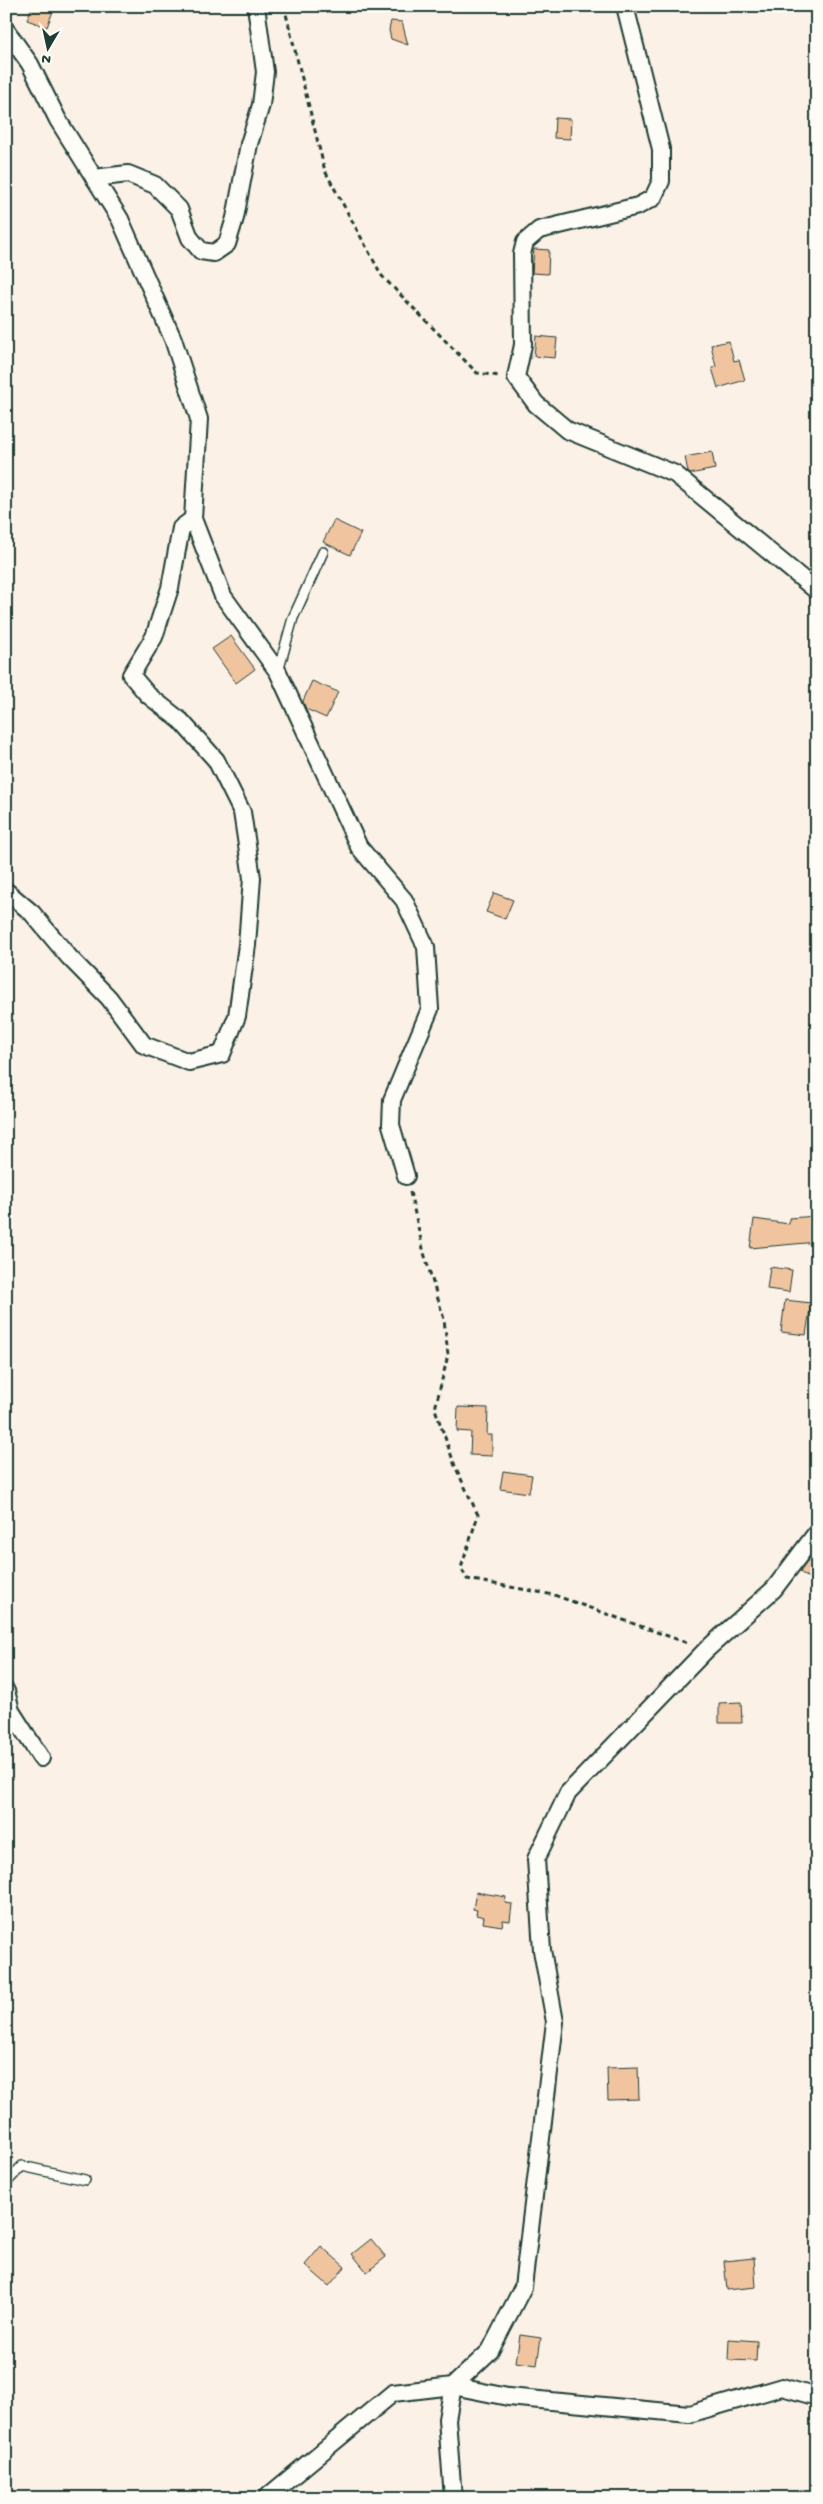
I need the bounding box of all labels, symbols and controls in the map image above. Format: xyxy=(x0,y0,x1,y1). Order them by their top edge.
north arrow xyxy=(22,22,72,72)
text: N xyxy=(41,49,52,67)

